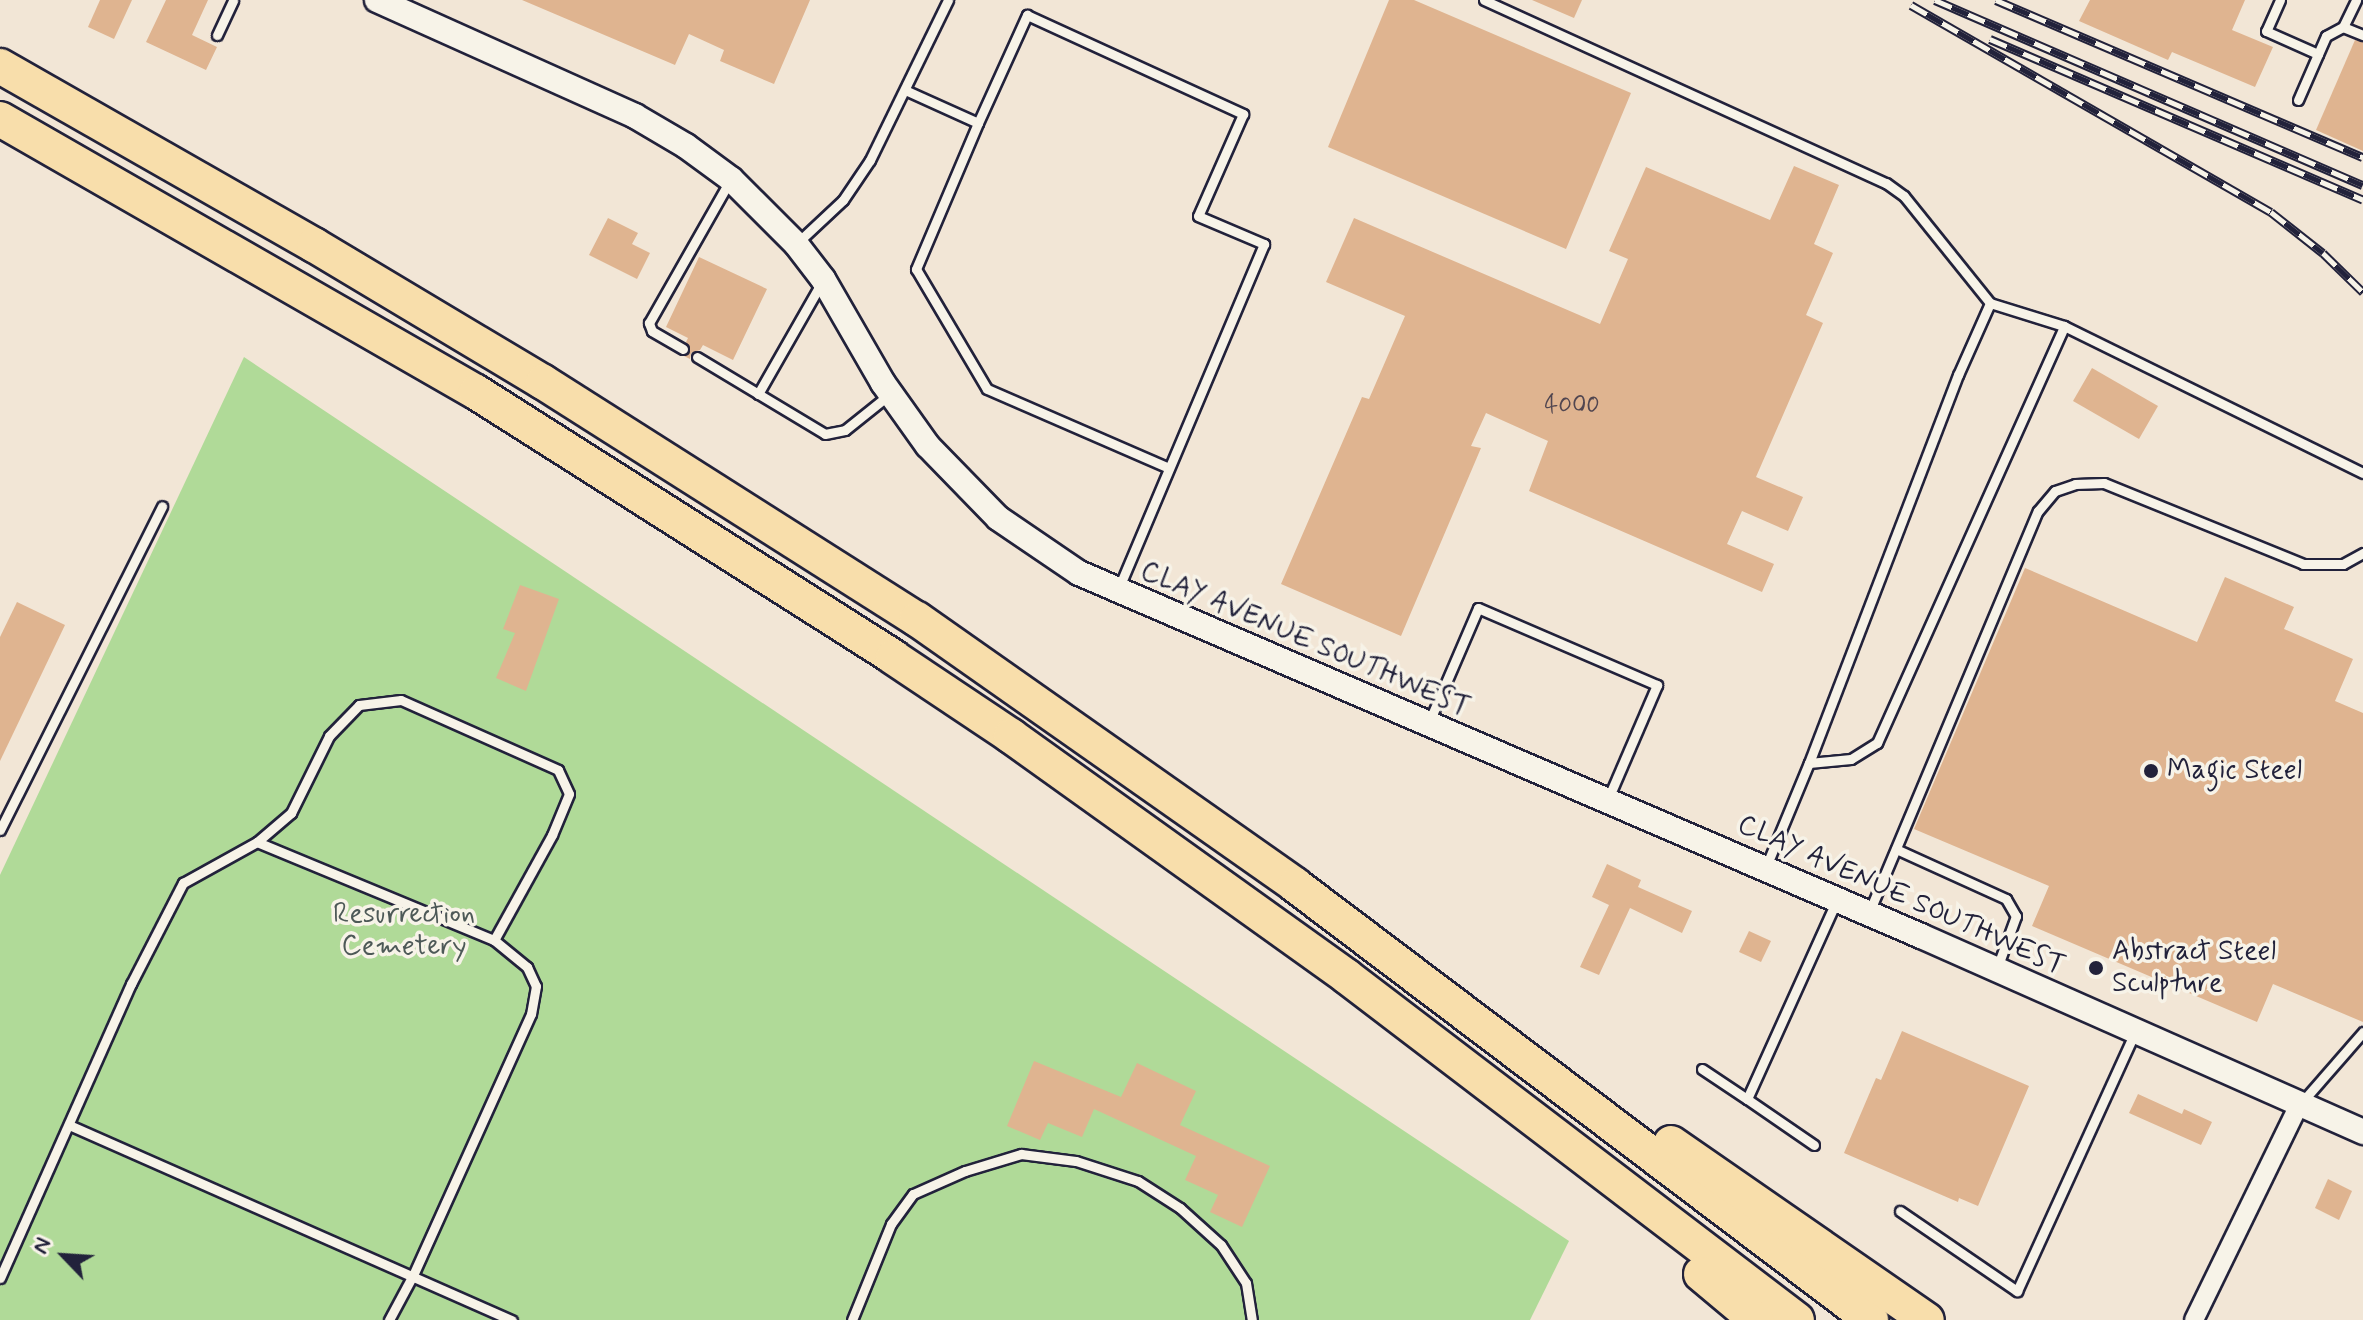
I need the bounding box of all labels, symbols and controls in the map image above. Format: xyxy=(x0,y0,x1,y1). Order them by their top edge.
house number: 4000 xyxy=(1544,392,1600,420)
street label: CLAY AVENUE SOUTHWEST xyxy=(1136,556,1474,724)
place label: Magic Steel xyxy=(2167,754,2302,788)
marker: Magic Steel xyxy=(2142,762,2160,780)
street label: CLAY AVENUE SOUTHWEST xyxy=(1733,809,2069,983)
park label: Resurrection Cemetery xyxy=(333,898,475,964)
place label: Abstract Steel Sculpture xyxy=(2112,935,2276,1001)
marker: Abstract Steel Sculpture xyxy=(2087,959,2105,977)
north arrow xyxy=(24,1216,104,1296)
text: N xyxy=(26,1233,58,1258)

